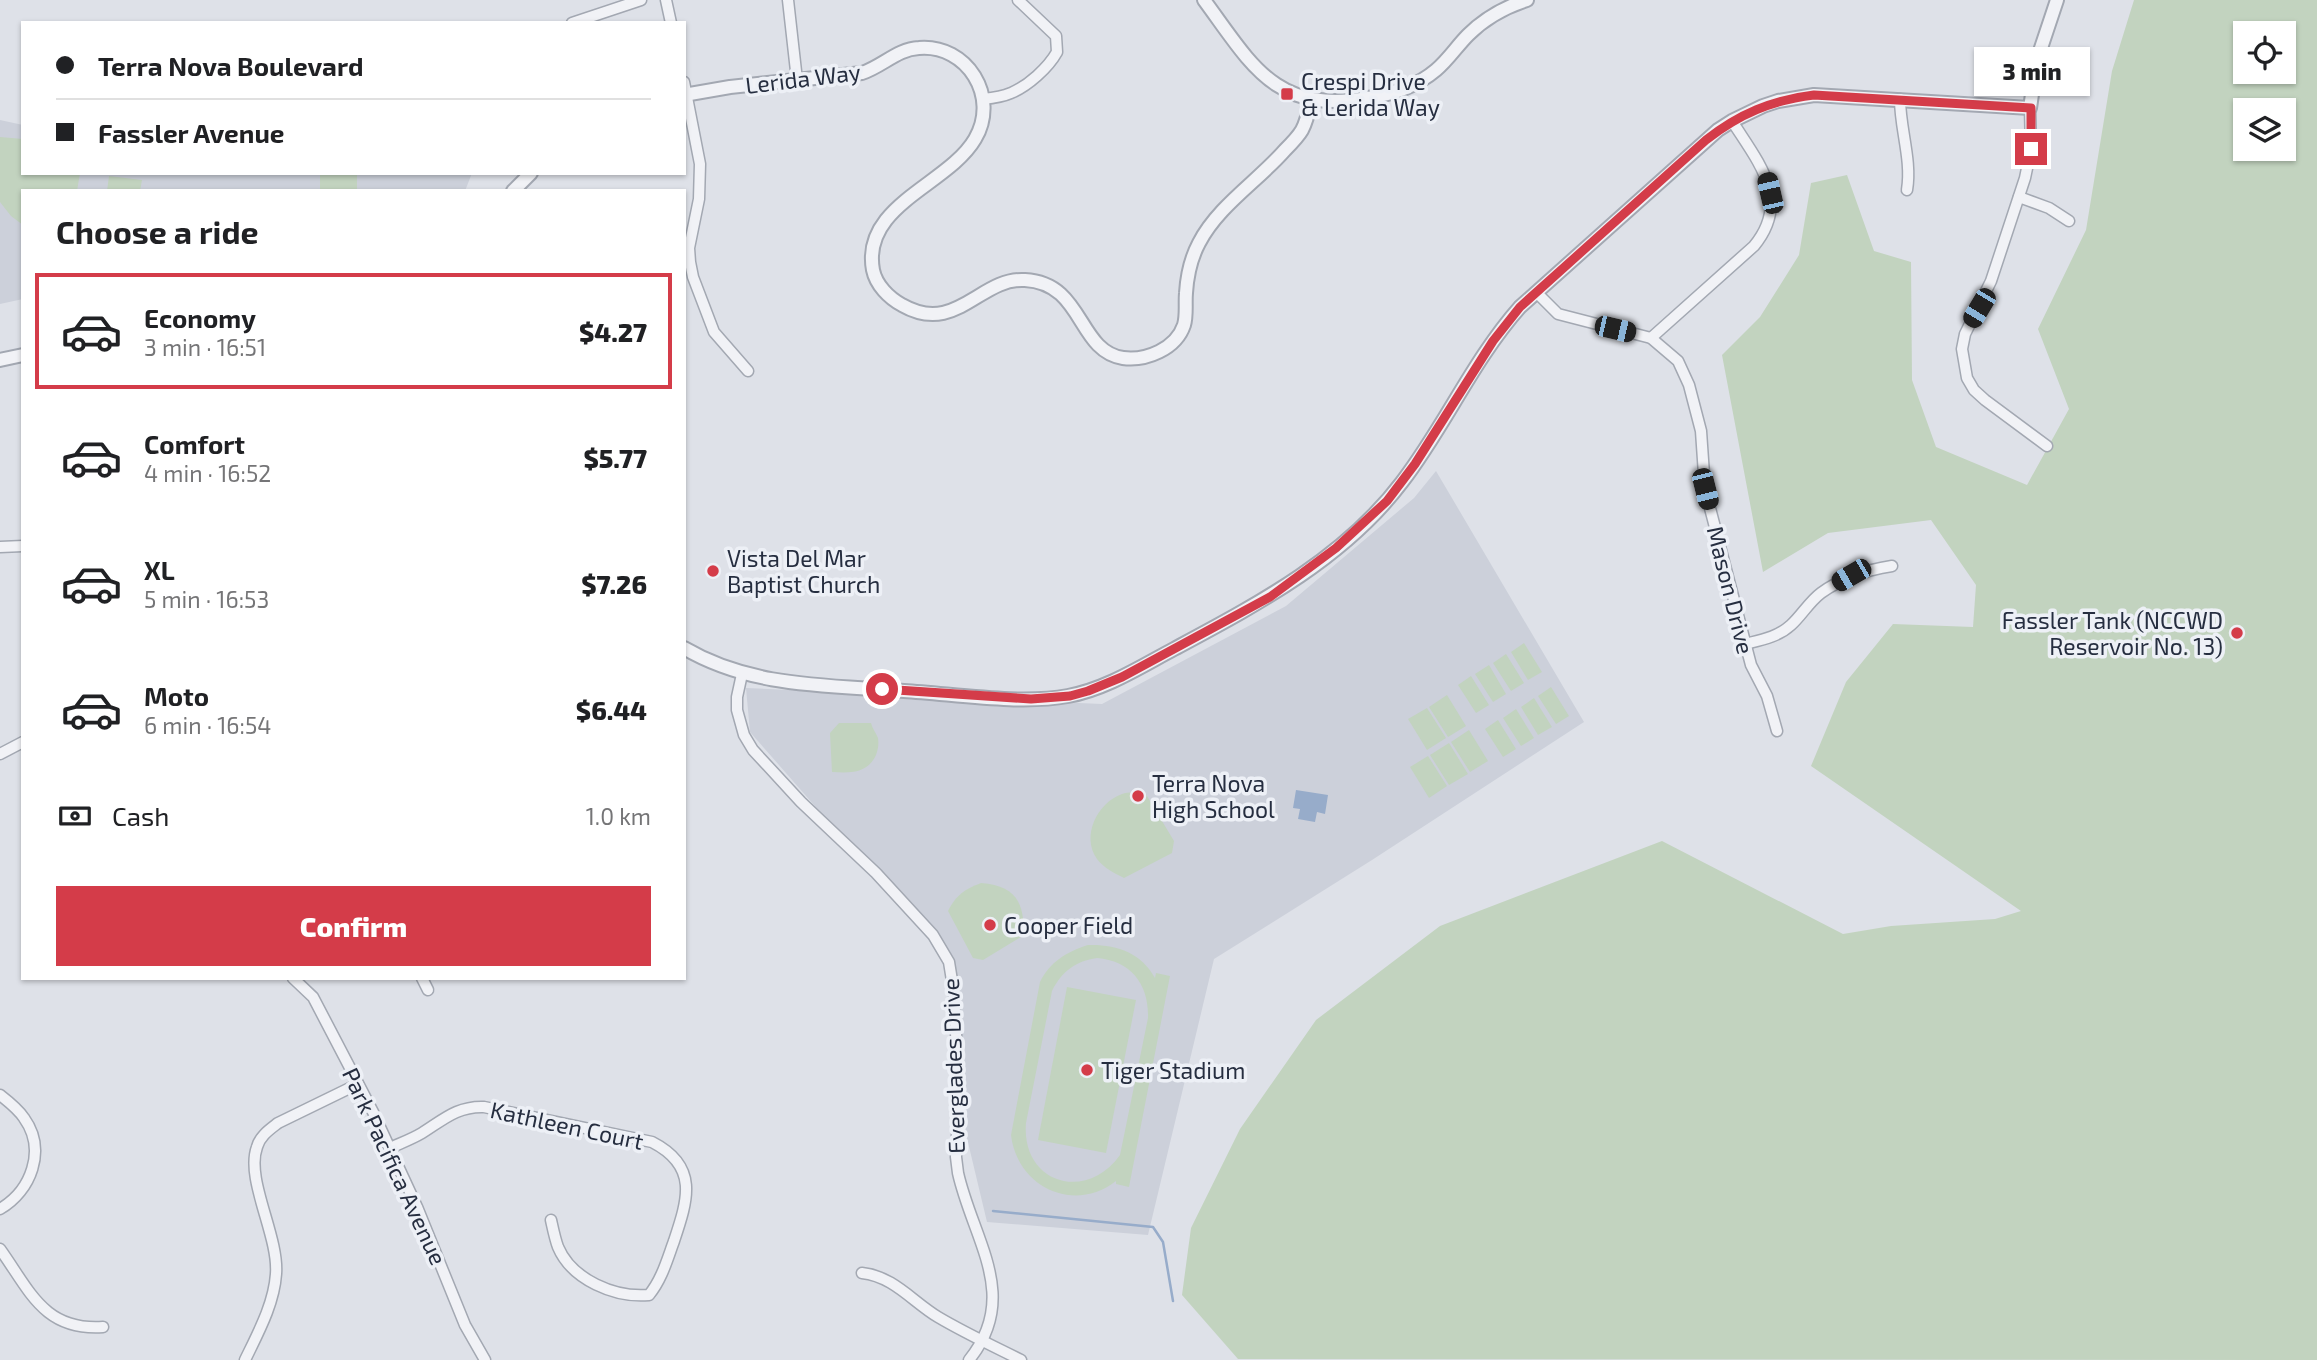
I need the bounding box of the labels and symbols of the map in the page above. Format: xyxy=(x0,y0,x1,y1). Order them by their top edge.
callout: 3 min xyxy=(1973,47,2089,96)
street label: Lerida Way xyxy=(744,57,862,99)
place label: Crespi Drive & Lerida Way xyxy=(1301,67,1440,121)
marker: Crespi Drive & Lerida Way xyxy=(1279,86,1295,102)
route end xyxy=(2015,133,2047,165)
car xyxy=(1756,170,1785,216)
car xyxy=(1960,285,1999,331)
car xyxy=(1593,314,1638,344)
car xyxy=(1690,466,1721,512)
street label: Mason Drive xyxy=(1702,523,1760,657)
place label: Vista Del Mar Baptist Church xyxy=(727,544,880,598)
car xyxy=(1828,555,1875,595)
marker: Vista Del Mar Baptist Church xyxy=(705,563,721,579)
place label: Fassler Tank (NCCWD Reservoir No. 13) xyxy=(2002,606,2223,660)
marker: Fassler Tank (NCCWD Reservoir No. 13) xyxy=(2229,625,2245,641)
route start xyxy=(866,673,898,705)
place label: Terra Nova High School xyxy=(1152,769,1275,823)
marker: Terra Nova High School xyxy=(1130,788,1146,804)
place label: Cooper Field xyxy=(1004,911,1133,939)
marker: Cooper Field xyxy=(982,917,998,933)
street label: Everglades Drive xyxy=(936,978,970,1154)
place label: Tiger Stadium xyxy=(1101,1056,1245,1084)
marker: Tiger Stadium xyxy=(1079,1062,1095,1078)
street label: Park Pacifica Avenue xyxy=(337,1063,453,1269)
street label: Kathleen Court xyxy=(488,1095,646,1155)

